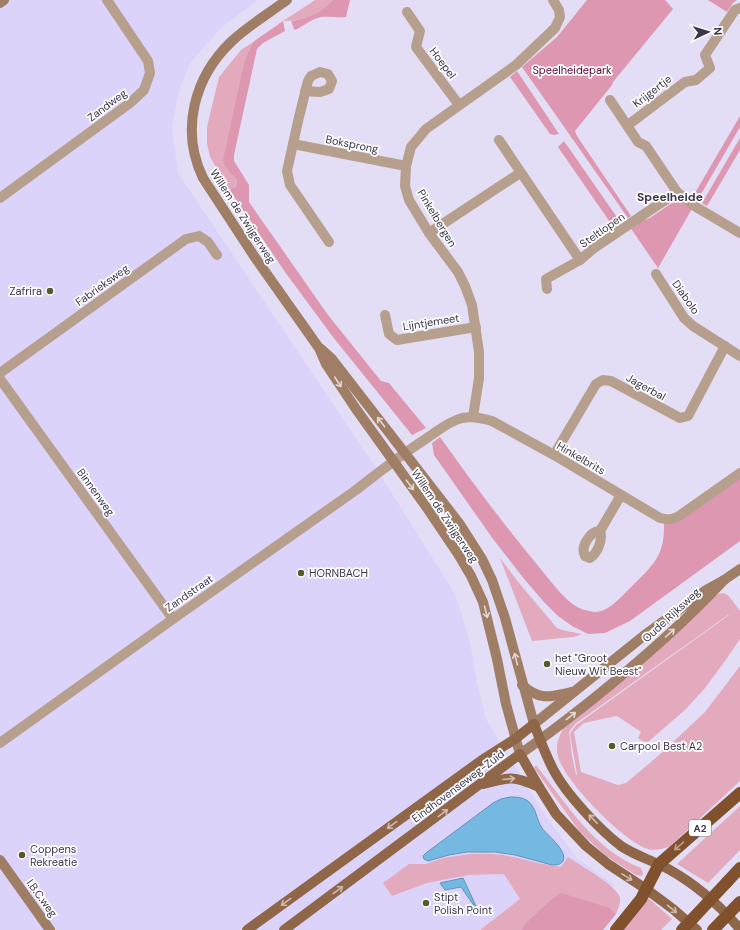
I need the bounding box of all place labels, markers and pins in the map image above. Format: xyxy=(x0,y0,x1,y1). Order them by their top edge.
place label: Zafrira xyxy=(10,284,42,298)
marker: Zafrira xyxy=(45,286,55,296)
place label: HORNBACH xyxy=(309,566,368,580)
marker: HORNBACH xyxy=(296,568,306,578)
place label: het "Groot Nieuw Wit Beest" xyxy=(555,651,642,678)
marker: het "Groot Nieuw Wit Beest" xyxy=(542,659,552,669)
place label: Carpool Best A2 xyxy=(620,739,702,753)
marker: Carpool Best A2 xyxy=(607,741,617,751)
place label: Coppens Rekreatie xyxy=(30,842,77,869)
marker: Coppens Rekreatie xyxy=(17,850,27,860)
place label: Stipt Polish Point xyxy=(434,890,492,917)
marker: Stipt Polish Point xyxy=(421,898,431,908)

